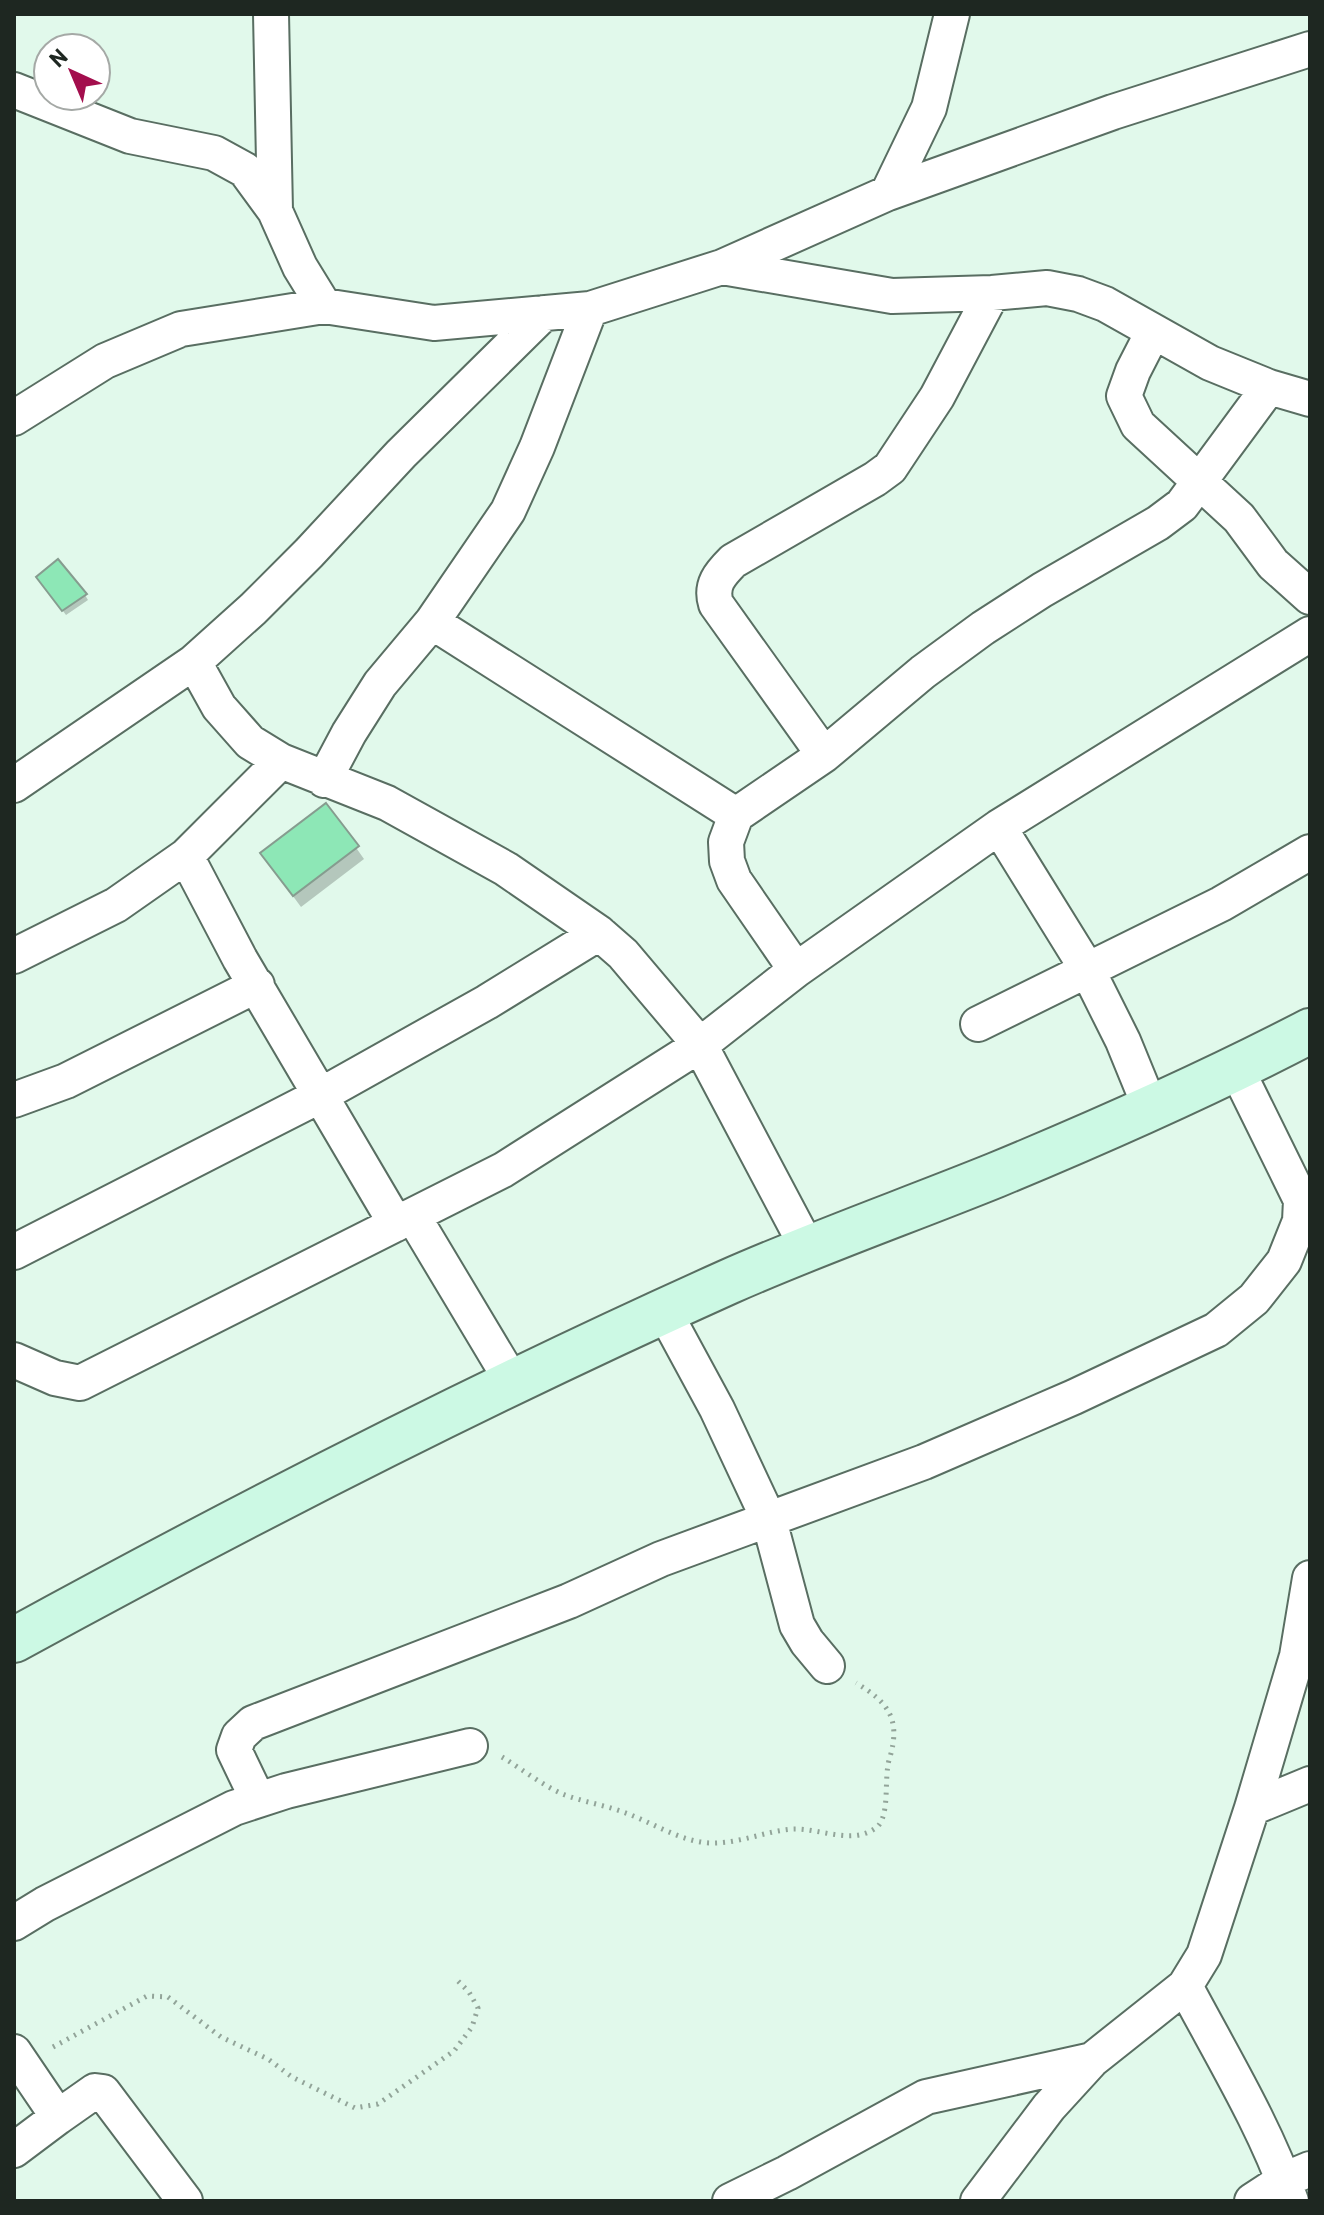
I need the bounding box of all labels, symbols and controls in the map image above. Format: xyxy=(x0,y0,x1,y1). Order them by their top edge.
north arrow xyxy=(32,32,112,112)
text: N xyxy=(43,42,72,71)

